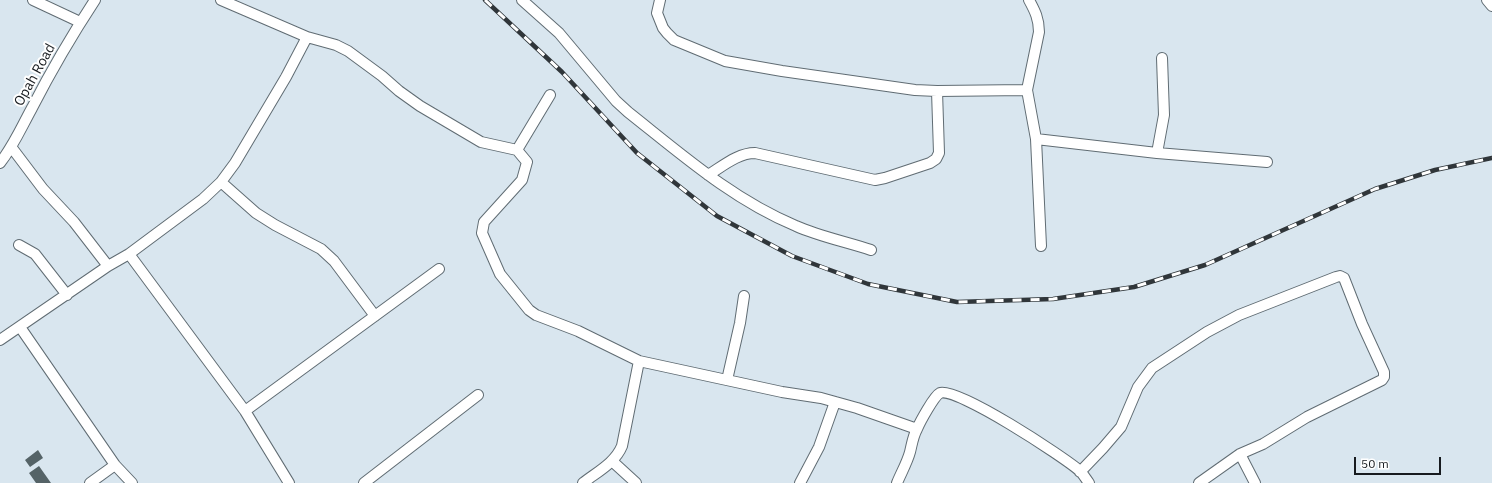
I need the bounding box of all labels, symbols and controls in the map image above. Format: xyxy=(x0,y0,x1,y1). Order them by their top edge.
street label: Opah Road xyxy=(11,41,59,109)
scale bar xyxy=(1356,449,1443,475)
text: 50 m xyxy=(1361,456,1389,471)

